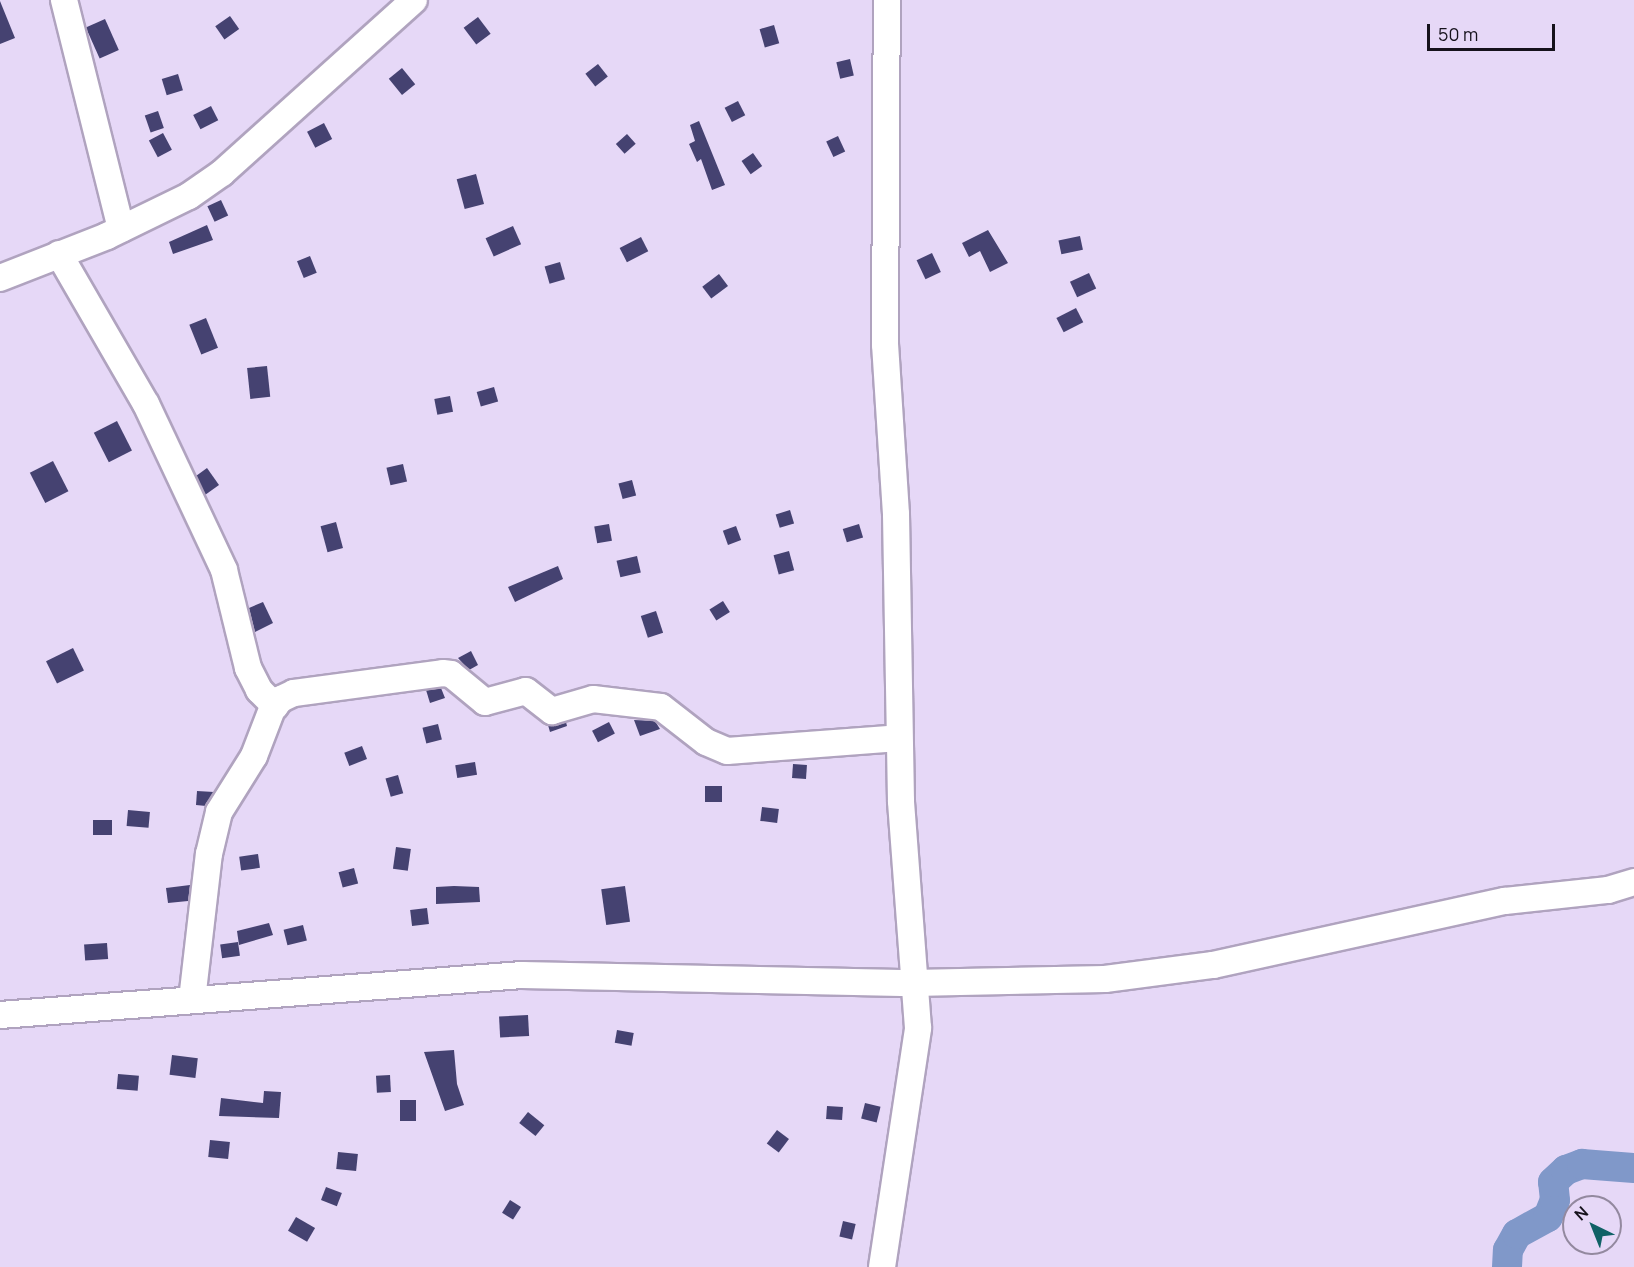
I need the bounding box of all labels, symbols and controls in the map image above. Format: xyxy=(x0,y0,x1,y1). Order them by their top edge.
scale bar xyxy=(1430,12,1558,50)
text: 50 m xyxy=(1438,22,1478,46)
north arrow xyxy=(1562,1195,1622,1255)
text: N xyxy=(1569,1201,1593,1225)

